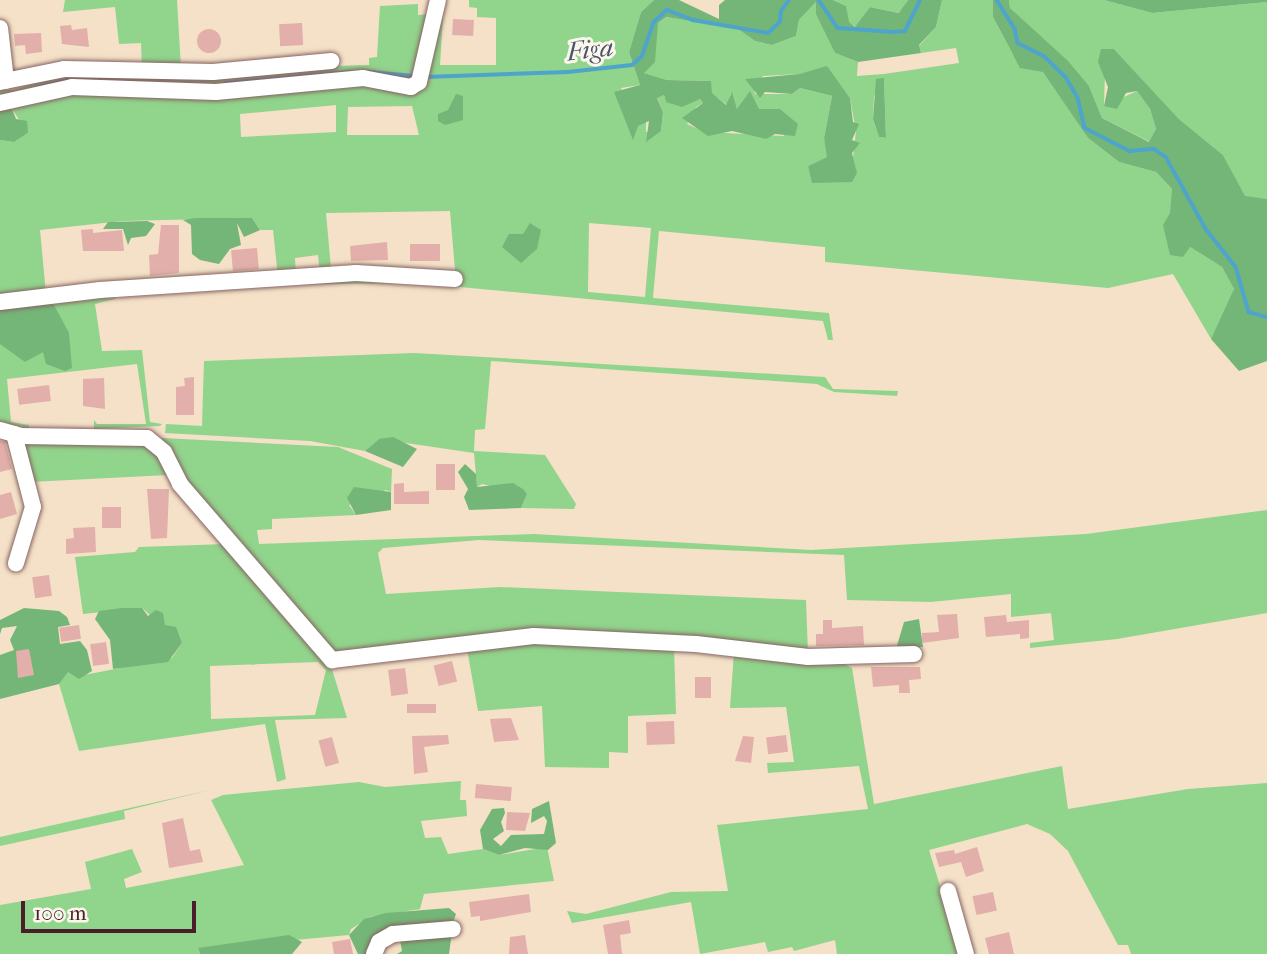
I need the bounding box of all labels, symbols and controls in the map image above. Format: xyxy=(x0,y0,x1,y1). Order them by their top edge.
water label: Figa xyxy=(565,32,615,68)
scale bar xyxy=(24,888,200,932)
text: 100 m xyxy=(34,901,87,925)

